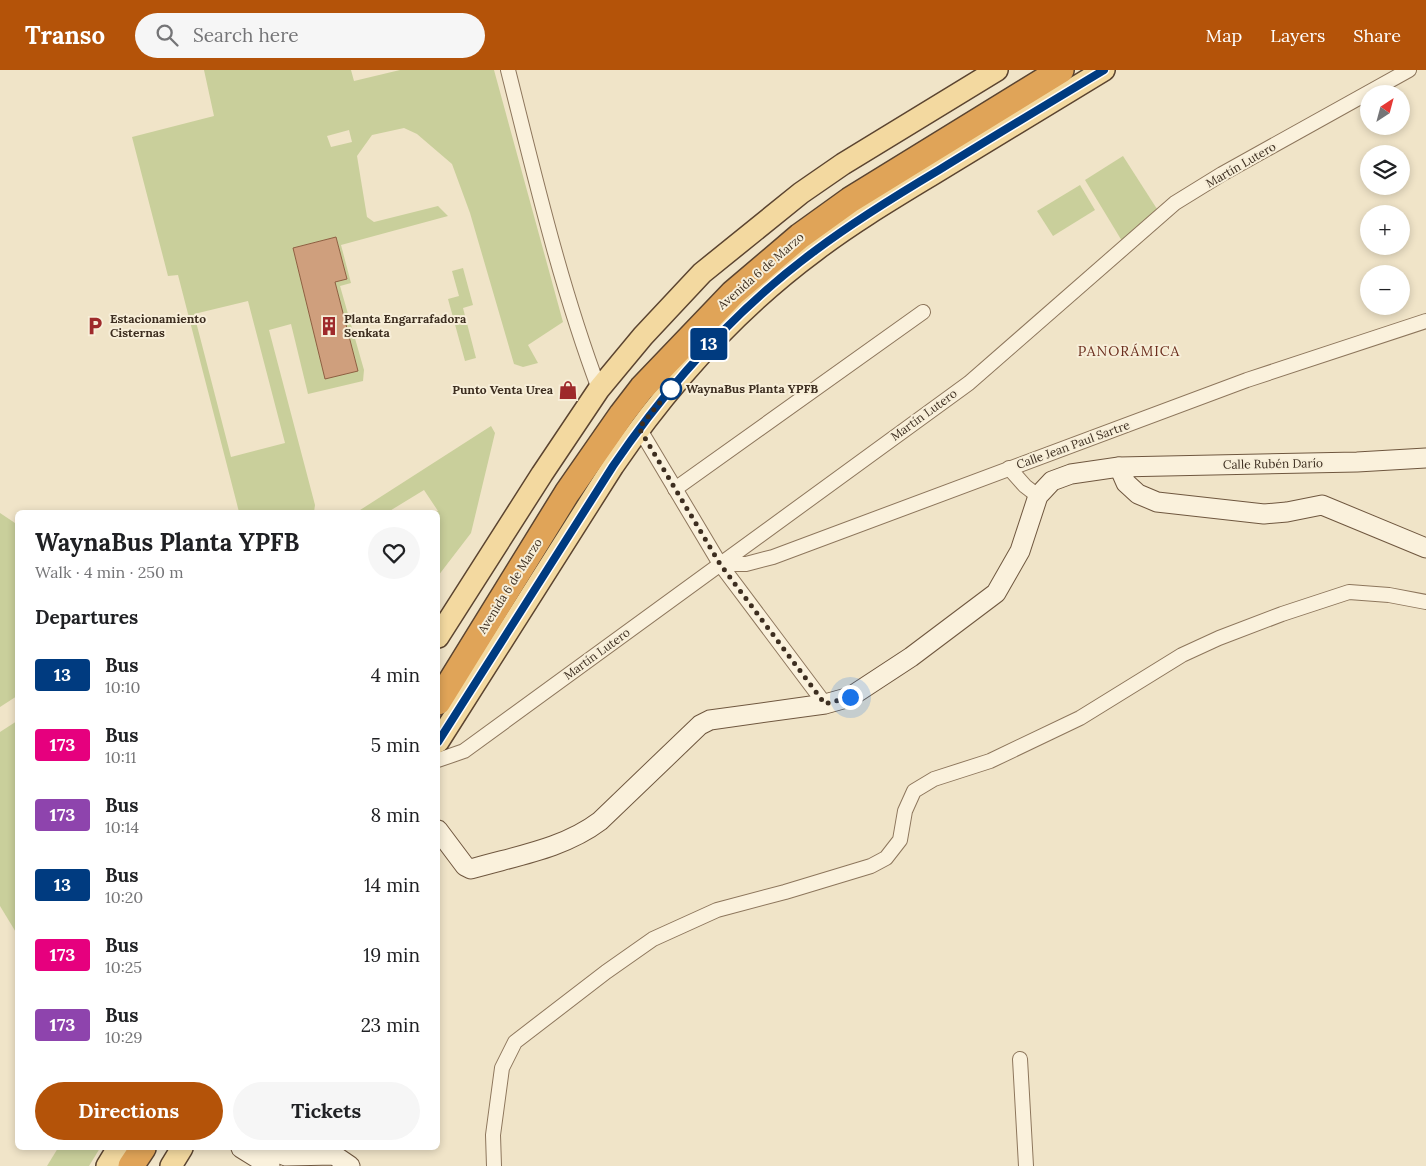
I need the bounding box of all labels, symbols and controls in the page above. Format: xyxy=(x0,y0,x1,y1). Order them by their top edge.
search box xyxy=(135,13,485,58)
text: Transo xyxy=(25,20,105,51)
icon: search xyxy=(153,21,181,49)
text: Search here xyxy=(193,23,299,47)
text: Map xyxy=(1206,24,1242,47)
text: Layers xyxy=(1270,24,1325,47)
text: Share xyxy=(1353,24,1401,47)
north arrow xyxy=(1360,85,1410,135)
map controls xyxy=(1360,85,1410,315)
street label: Martín Lutero xyxy=(1203,138,1278,191)
button: layers xyxy=(1360,145,1410,195)
button: + xyxy=(1360,205,1410,255)
street label: Avenida 6 de Marzo xyxy=(714,229,807,313)
button: − xyxy=(1360,265,1410,315)
place label: Estacionamiento Cisternas xyxy=(110,311,206,340)
place label: Planta Engarrafadora Senkata xyxy=(344,311,467,340)
parking icon: Estacionamiento Cisternas xyxy=(84,315,106,337)
building icon: Planta Engarrafadora Senkata xyxy=(318,315,340,337)
line badge: 13 xyxy=(686,328,732,360)
text: 13 xyxy=(700,332,718,355)
district label: PANORÁMICA xyxy=(1078,342,1180,360)
marker: WaynaBus Planta YPFB xyxy=(660,378,682,400)
shop icon: Punto Venta Urea xyxy=(557,379,579,401)
place label: WaynaBus Planta YPFB xyxy=(686,381,818,396)
place label: Punto Venta Urea xyxy=(452,382,554,397)
street label: Martín Lutero xyxy=(888,386,960,444)
street label: Calle Jean Paul Sartre xyxy=(1014,417,1132,472)
street label: Calle Rubén Darío xyxy=(1223,455,1323,472)
text: WaynaBus Planta YPFB xyxy=(35,527,299,558)
button: heart xyxy=(368,527,420,579)
street label: Avenida 6 de Marzo xyxy=(474,535,545,637)
text: Walk · 4 min · 250 m xyxy=(35,562,183,582)
text: Departures xyxy=(35,605,138,629)
street label: Martín Lutero xyxy=(561,625,633,683)
text: Bus xyxy=(105,653,138,677)
text: 13 xyxy=(54,663,71,686)
text: 4 min xyxy=(371,663,420,687)
text: 10:10 xyxy=(105,677,141,697)
your location xyxy=(838,685,863,710)
text: Bus xyxy=(105,723,138,747)
text: 173 xyxy=(50,733,75,756)
text: 5 min xyxy=(371,733,420,757)
text: 10:11 xyxy=(105,747,136,767)
text: Bus xyxy=(105,793,138,817)
text: 173 xyxy=(50,803,75,826)
text: 8 min xyxy=(370,803,420,827)
text: 10:14 xyxy=(105,817,139,837)
text: Bus xyxy=(105,863,138,887)
text: 13 xyxy=(54,873,71,896)
text: 14 min xyxy=(364,873,420,897)
text: 10:20 xyxy=(105,887,143,907)
text: Bus xyxy=(105,933,138,957)
text: 173 xyxy=(50,943,75,966)
text: 19 min xyxy=(363,943,420,967)
text: 10:25 xyxy=(105,957,142,977)
text: Bus xyxy=(105,1003,138,1027)
text: 173 xyxy=(50,1013,75,1036)
text: 23 min xyxy=(361,1013,420,1037)
text: 10:29 xyxy=(105,1027,143,1047)
button: Directions xyxy=(35,1082,223,1140)
button: Tickets xyxy=(233,1082,420,1140)

